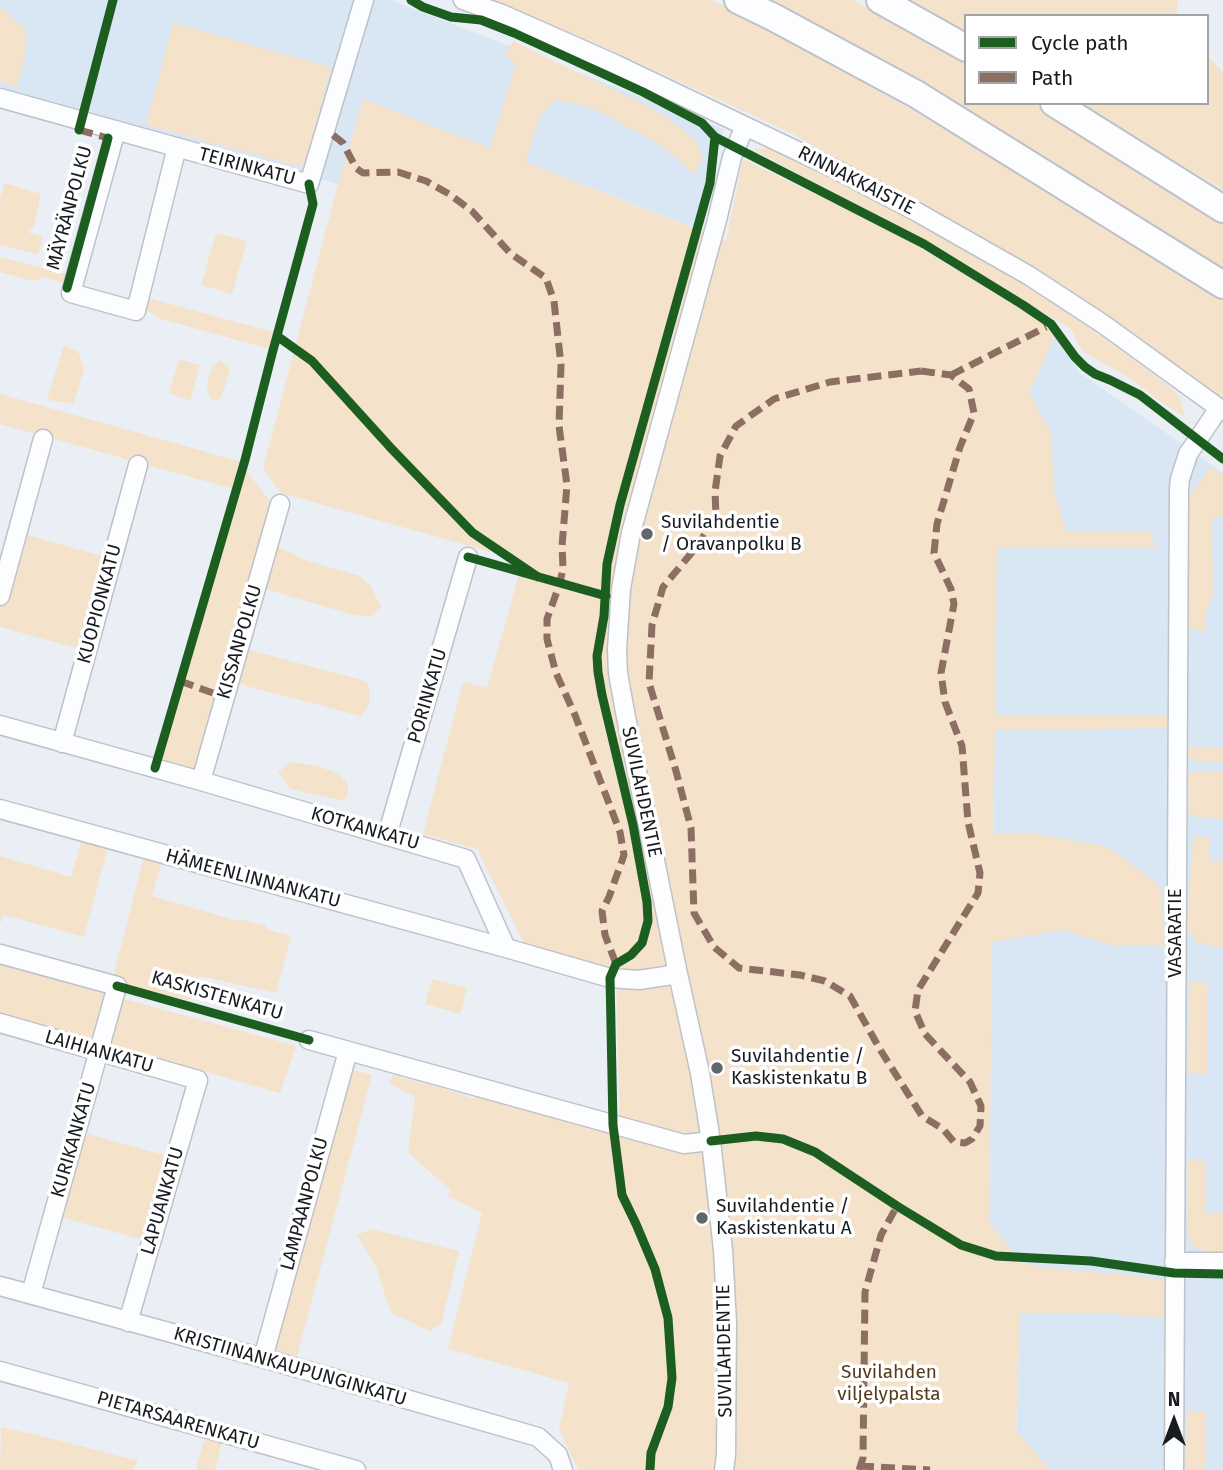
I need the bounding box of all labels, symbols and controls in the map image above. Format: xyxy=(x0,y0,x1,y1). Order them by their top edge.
legend xyxy=(964,14,1209,105)
text: Cycle path xyxy=(1031,30,1129,56)
text: Path xyxy=(1031,65,1073,91)
street label: RINNAKKAISTIE xyxy=(794,142,918,220)
street label: MÄYRÄNPOLKU xyxy=(42,143,98,273)
street label: TEIRINKATU xyxy=(196,143,298,191)
place label: Suvilahdentie / Oravanpolku B xyxy=(661,512,801,556)
marker: Suvilahdentie / Oravanpolku B xyxy=(639,526,655,542)
street label: KUOPIONKATU xyxy=(73,542,127,666)
street label: KISSANPOLKU xyxy=(213,582,267,702)
street label: PORINKATU xyxy=(404,646,452,746)
street label: SUVILAHDENTIE xyxy=(616,724,666,860)
street label: KOTKANKATU xyxy=(308,803,422,855)
street label: HÄMEENLINNANKATU xyxy=(163,845,343,913)
street label: VASARATIE xyxy=(1165,888,1187,978)
street label: KASKISTENKATU xyxy=(149,966,285,1026)
street label: LAIHIANKATU xyxy=(42,1026,156,1078)
place label: Suvilahdentie / Kaskistenkatu B xyxy=(731,1046,867,1090)
marker: Suvilahdentie / Kaskistenkatu B xyxy=(709,1060,725,1076)
street label: KURIKANKATU xyxy=(47,1080,101,1200)
street label: LAMPAANPOLKU xyxy=(276,1135,334,1273)
street label: LAPUANKATU xyxy=(137,1144,189,1258)
place label: Suvilahdentie / Kaskistenkatu A xyxy=(716,1196,852,1240)
marker: Suvilahdentie / Kaskistenkatu A xyxy=(694,1210,710,1226)
street label: SUVILAHDENTIE xyxy=(712,1284,738,1418)
street label: KRISTIINANKAUPUNGINKATU xyxy=(171,1323,409,1411)
park label: Suvilahden viljelypalsta xyxy=(837,1362,941,1406)
north arrow xyxy=(1139,1386,1209,1456)
street label: PIETARSAARENKATU xyxy=(94,1387,262,1455)
text: N xyxy=(1168,1388,1180,1411)

